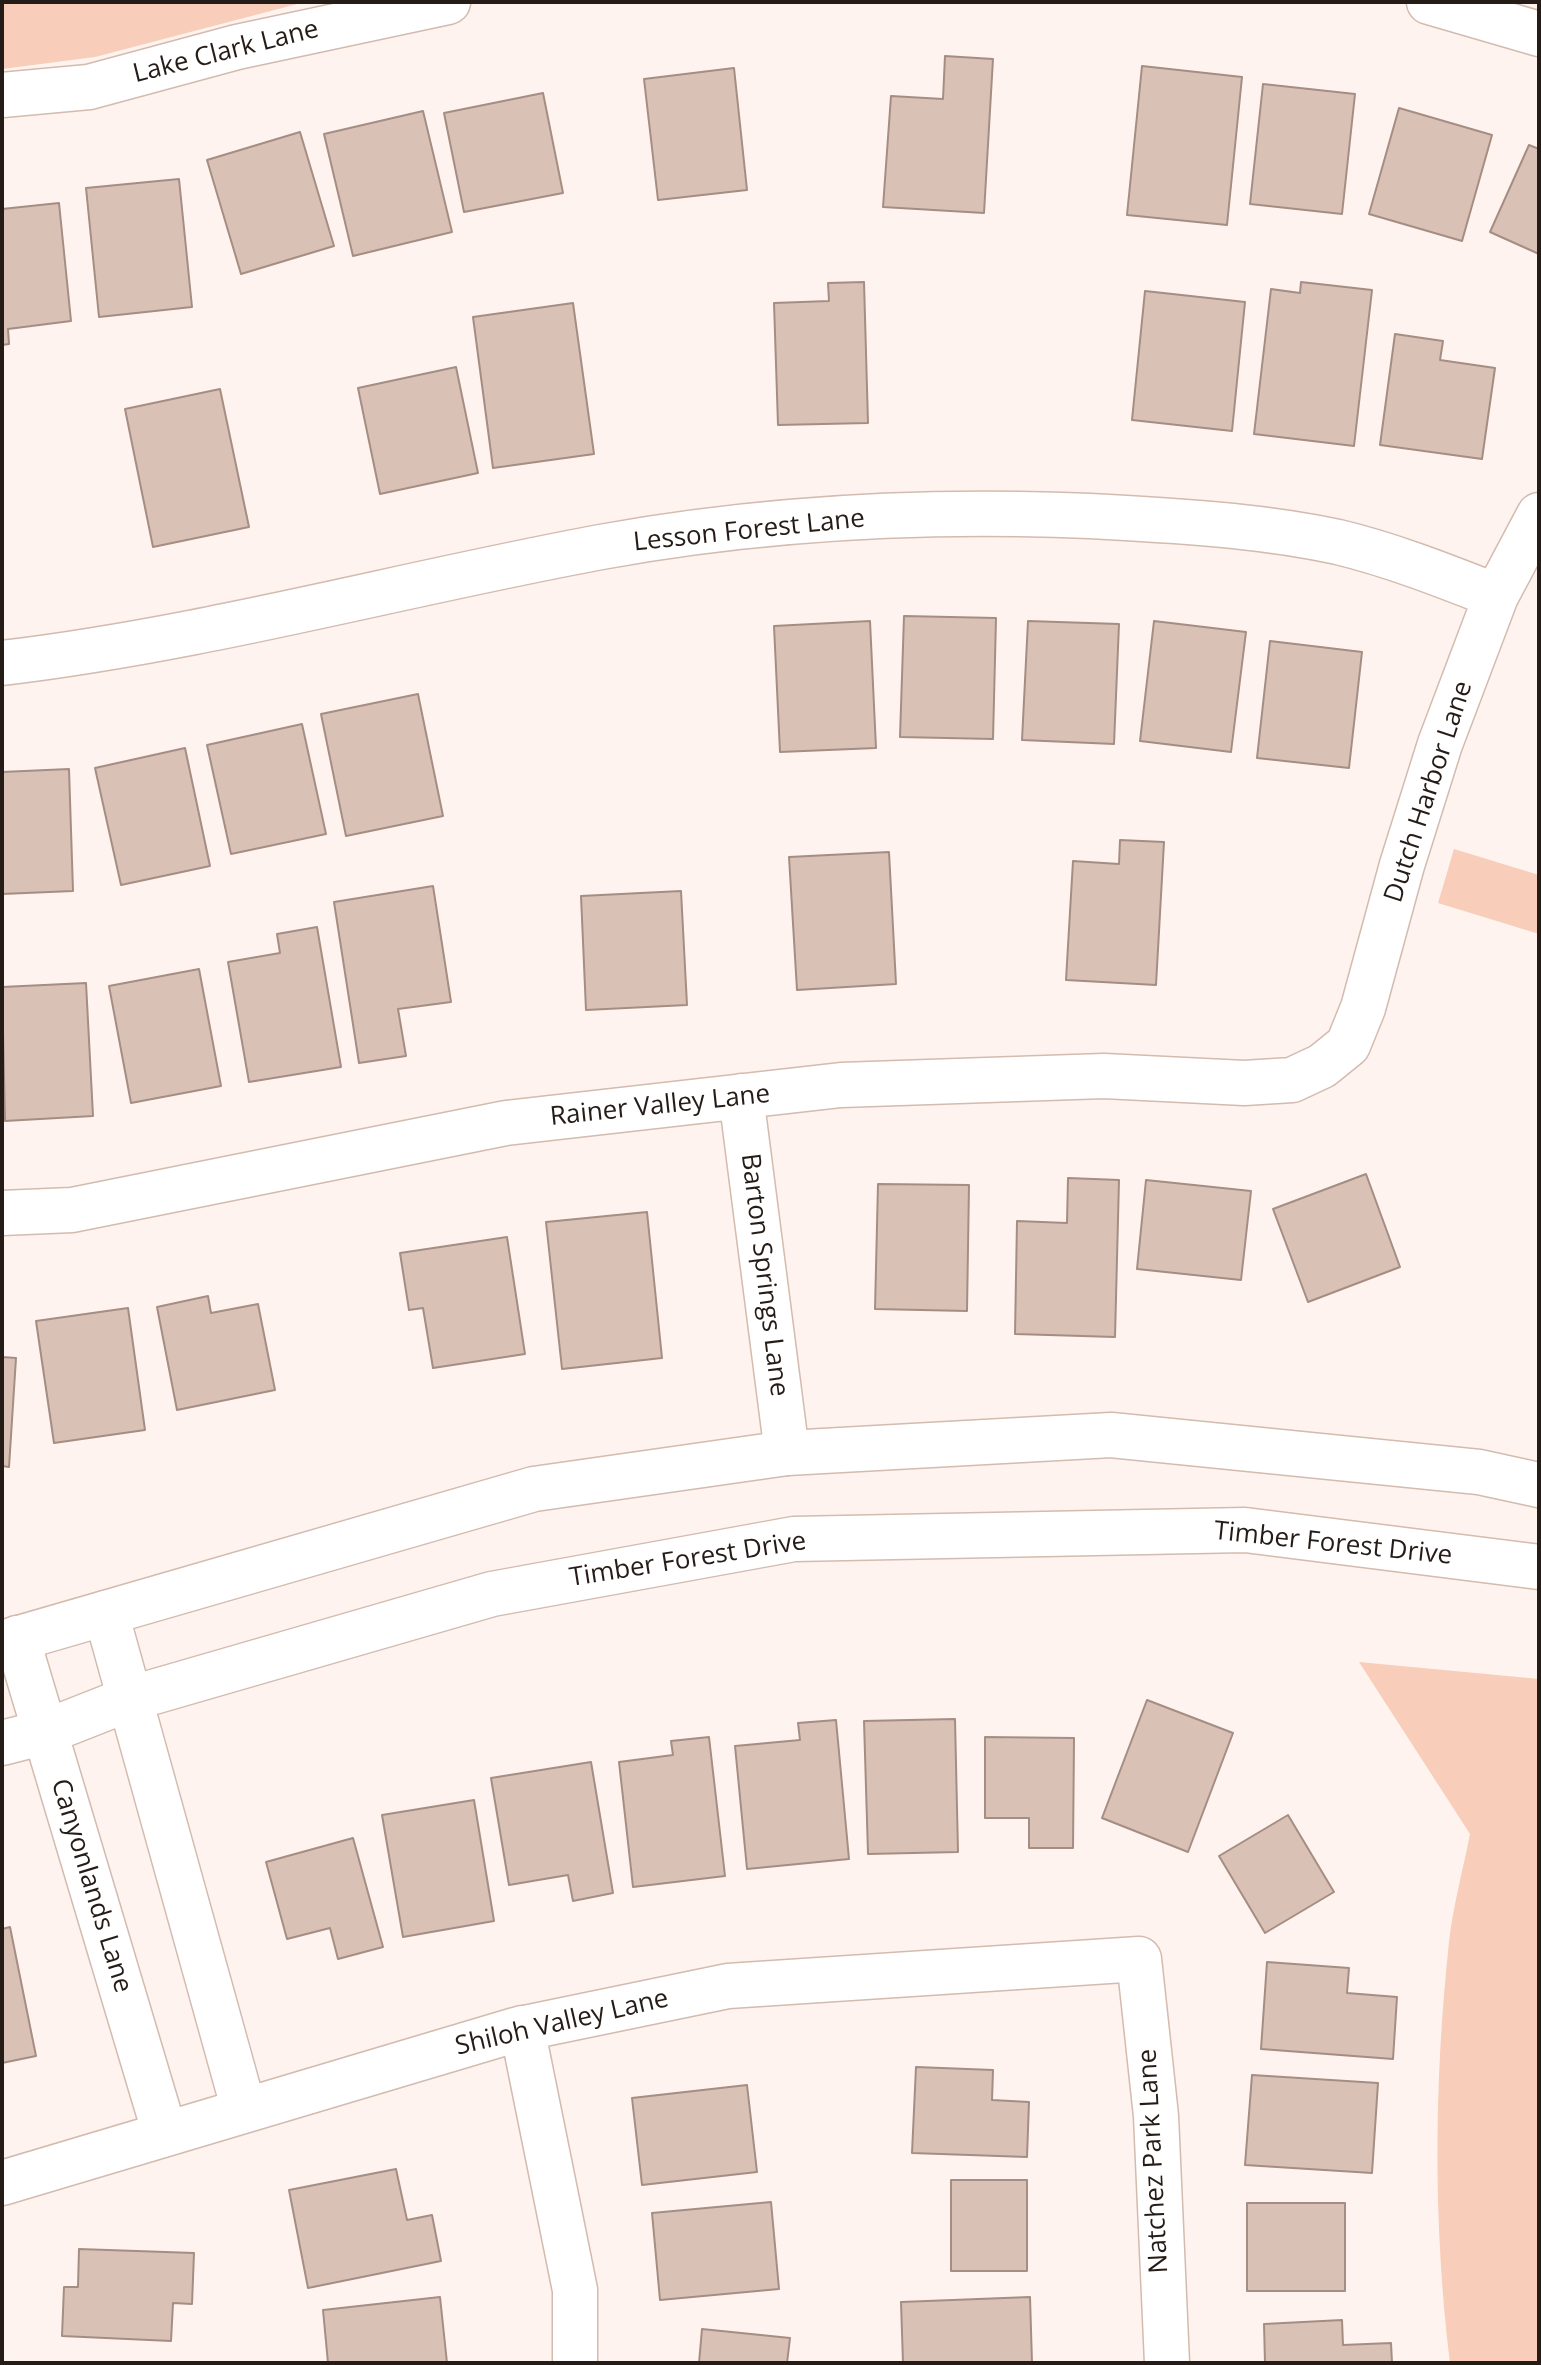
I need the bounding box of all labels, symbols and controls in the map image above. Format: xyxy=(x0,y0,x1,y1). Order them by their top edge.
street label: Lake Clark Lane xyxy=(130,14,322,90)
street label: Lesson Forest Lane xyxy=(632,503,866,559)
street label: Dutch Harbor Lane xyxy=(1378,677,1480,907)
street label: Rainer Valley Lane xyxy=(548,1079,772,1133)
street label: Barton Springs Lane xyxy=(734,1152,794,1398)
street label: Timber Forest Drive xyxy=(1212,1516,1454,1572)
street label: Timber Forest Drive xyxy=(567,1526,809,1594)
street label: Canyonlands Lane xyxy=(44,1775,138,1997)
street label: Shiloh Valley Lane xyxy=(452,1983,672,2063)
street label: Natchez Park Lane xyxy=(1133,2048,1175,2274)

